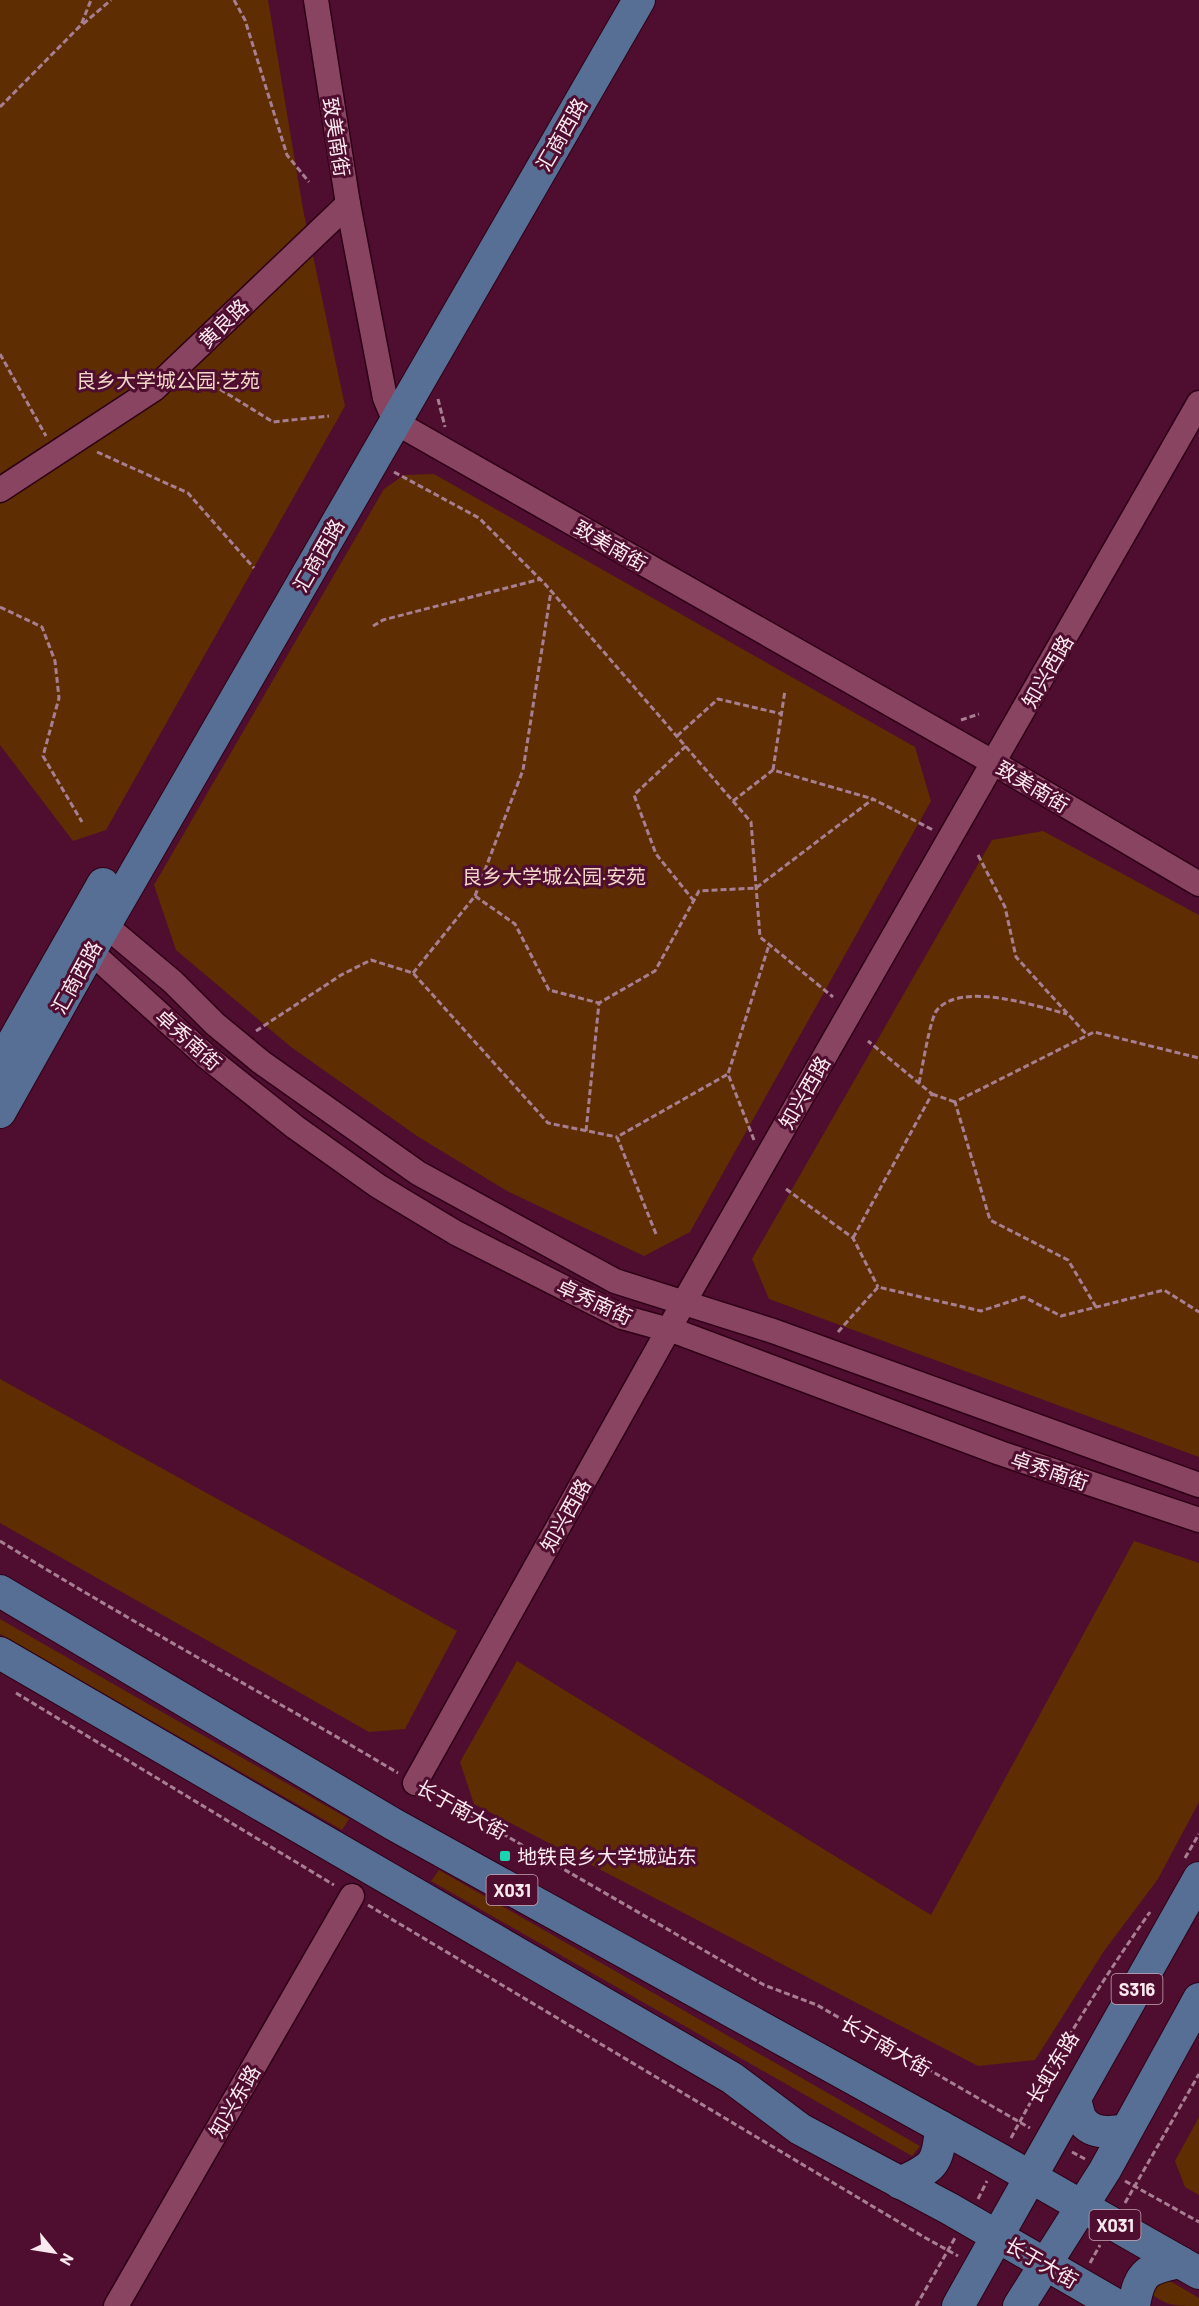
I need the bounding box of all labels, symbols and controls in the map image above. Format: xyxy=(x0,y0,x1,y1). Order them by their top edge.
street label: 汇商西路 xyxy=(531,93,591,175)
street label: 致美南街 xyxy=(319,96,355,178)
street label: 黄良路 xyxy=(193,294,253,352)
park label: 良乡大学城公园·艺苑 xyxy=(76,368,260,392)
street label: 汇商西路 xyxy=(288,514,348,596)
street label: 致美南街 xyxy=(570,515,652,575)
street label: 知兴西路 xyxy=(1017,630,1077,712)
street label: 致美南街 xyxy=(993,755,1073,817)
park label: 良乡大学城公园·安苑 xyxy=(462,864,646,888)
street label: 汇商西路 xyxy=(46,936,106,1018)
street label: 卓秀南街 xyxy=(151,1003,227,1075)
street label: 知兴西路 xyxy=(774,1051,834,1133)
street label: 卓秀南街 xyxy=(554,1273,636,1329)
street label: 卓秀南街 xyxy=(1008,1446,1092,1494)
street label: 知兴西路 xyxy=(535,1474,595,1556)
street label: 长于南大街 xyxy=(412,1774,512,1844)
place label: 地铁良乡大学城站东 xyxy=(517,1844,697,1868)
marker: 地铁良乡大学城站东 xyxy=(498,1849,512,1863)
road number: X031 xyxy=(486,1875,538,1905)
road number: S316 xyxy=(1112,1974,1162,2004)
street label: 长于南大街 xyxy=(837,2010,935,2080)
street label: 长虹东路 xyxy=(1021,2027,1083,2107)
street label: 知兴东路 xyxy=(204,2060,264,2142)
road number: X031 xyxy=(1090,2210,1140,2240)
north arrow xyxy=(24,2222,84,2282)
street label: 长于大街 xyxy=(1001,2232,1083,2292)
text: N xyxy=(57,2250,78,2269)

